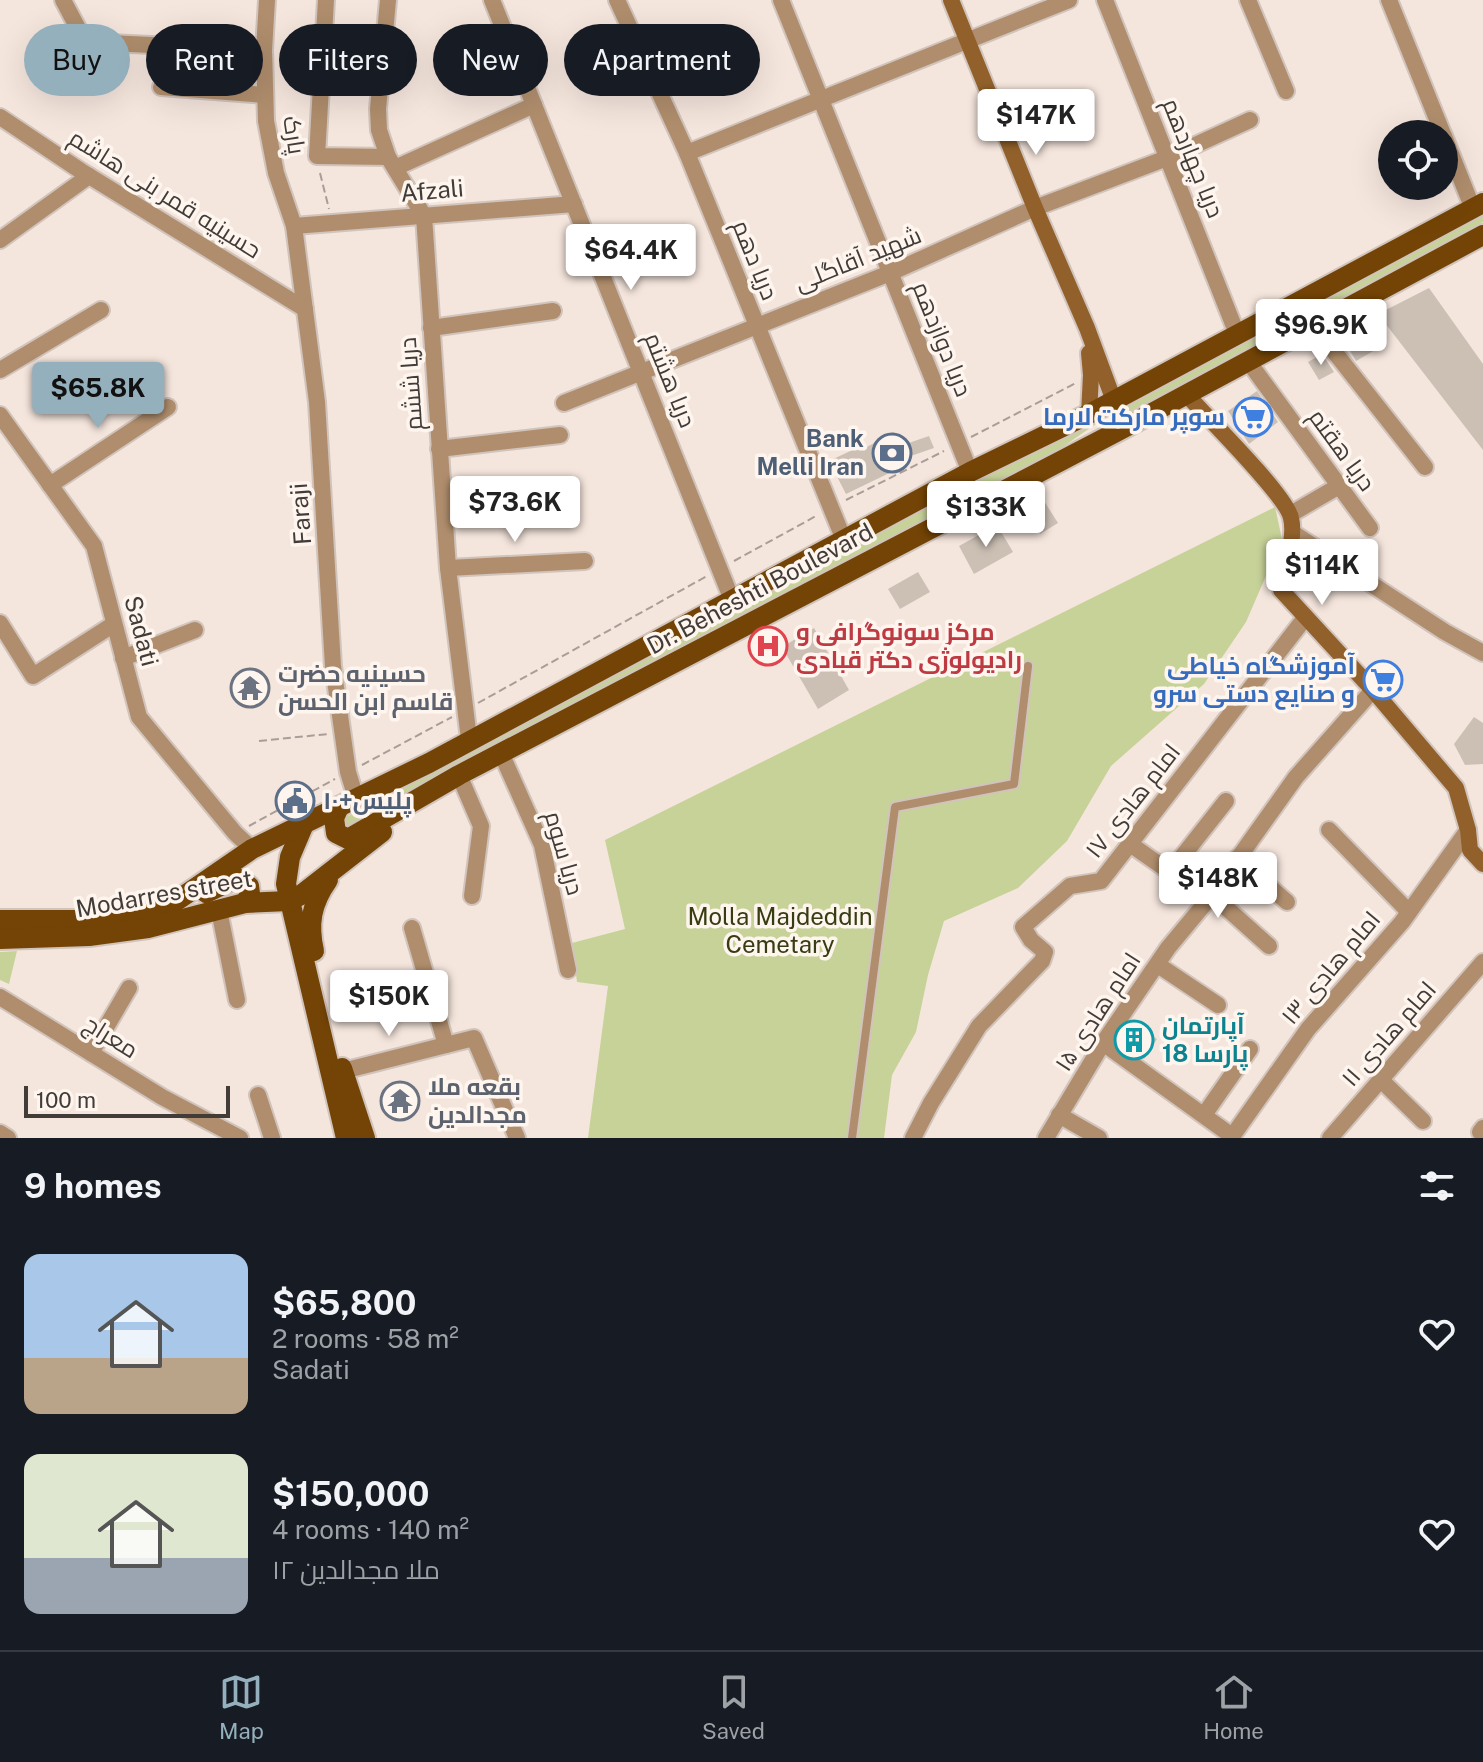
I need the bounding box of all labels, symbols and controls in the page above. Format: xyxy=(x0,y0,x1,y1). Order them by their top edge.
chip: Buy xyxy=(24,24,130,96)
chip: Rent xyxy=(146,24,263,96)
chip: Filters xyxy=(279,24,417,96)
chip: New xyxy=(433,24,548,96)
chip: Apartment xyxy=(564,24,760,96)
pin: $147K xyxy=(980,89,1092,157)
street label: دریا چهاردهم xyxy=(1155,94,1231,223)
text: $147K xyxy=(996,99,1076,130)
street label: پارک xyxy=(275,114,312,157)
map controls xyxy=(1378,120,1458,200)
button: locate xyxy=(1378,120,1458,200)
street label: حسینیه قمر بنی هاشم xyxy=(63,123,267,266)
street label: Afzali xyxy=(399,173,465,207)
street label: دریا دهم xyxy=(724,216,785,305)
street label: شهید آقاگلی xyxy=(790,220,926,297)
pin: $64.4K xyxy=(566,224,696,292)
text: $64.4K xyxy=(584,234,678,265)
street label: دریا دوازدهم xyxy=(904,277,979,401)
pin: $96.9K xyxy=(1256,299,1386,367)
text: $96.9K xyxy=(1274,309,1368,340)
street label: دریا هشتم xyxy=(636,328,703,432)
street label: دریا ششم xyxy=(393,336,430,432)
pin: $65.8K xyxy=(33,362,163,430)
text: $65.8K xyxy=(50,372,146,403)
supermarket icon: سوپر مارکت لارما xyxy=(1232,396,1274,438)
place label: سوپر مارکت لارما xyxy=(1043,402,1225,434)
street label: دریا هقتم xyxy=(1301,403,1382,498)
place label: Bank Melli Iran xyxy=(757,424,864,480)
bank icon: Bank Melli Iran xyxy=(871,432,913,474)
pin: $73.6K xyxy=(450,476,580,544)
pin: $133K xyxy=(930,481,1042,549)
street label: Faraji xyxy=(284,482,316,546)
text: $73.6K xyxy=(468,486,562,517)
text: $133K xyxy=(945,491,1027,522)
street label: Dr. Beheshti Boulevard xyxy=(642,517,877,660)
pin: $114K xyxy=(1266,539,1378,607)
text: $114K xyxy=(1284,549,1360,580)
street label: Sadati xyxy=(119,593,165,669)
place label: مركز سونوگرافی و راديولوژی دكتر قبادی xyxy=(796,617,1022,674)
hospital icon: مركز سونوگرافی و راديولوژی دكتر قبادی xyxy=(747,625,789,667)
place label: آموزشگاه خیاطی و صنایع دستی سرو xyxy=(1153,651,1355,710)
place label: حسینیه حضرت قاسم ابن الحسن xyxy=(278,659,453,718)
supermarket icon: آموزشگاه خیاطی و صنایع دستی سرو xyxy=(1362,659,1404,701)
temple icon: حسینیه حضرت قاسم ابن الحسن xyxy=(229,667,271,709)
street label: امام هادی ۱۷ xyxy=(1079,738,1188,865)
public building icon: پلیس+١٠ xyxy=(274,780,316,822)
place label: پلیس+١٠ xyxy=(323,786,412,818)
street label: دریا سوم xyxy=(537,808,590,899)
pin: $148K xyxy=(1162,852,1274,920)
text: $148K xyxy=(1177,862,1259,893)
street label: Modarres street xyxy=(73,864,254,922)
park label: Molla Majdeddin Cemetary xyxy=(687,902,873,958)
street label: امام هادی ١٣ xyxy=(1275,905,1388,1031)
street label: امام هادی ۱۵ xyxy=(1049,947,1148,1078)
pin: $150K xyxy=(333,970,445,1038)
street label: امام هادی ١۱ xyxy=(1335,975,1444,1093)
text: $150K xyxy=(348,980,430,1011)
street label: معراج xyxy=(78,1009,144,1066)
place label: آپارتمان پارسا 18 xyxy=(1162,1011,1249,1071)
building icon: آپارتمان پارسا 18 xyxy=(1113,1019,1155,1061)
place label: بقعه ملا مجدالدين xyxy=(428,1072,527,1129)
temple icon: بقعه ملا مجدالدين xyxy=(379,1080,421,1122)
scale bar xyxy=(24,1082,230,1118)
text: 100 m xyxy=(36,1087,96,1113)
icon: filters xyxy=(1415,1164,1459,1208)
text: 9 homes xyxy=(24,1166,162,1206)
text: $65,800 xyxy=(272,1283,416,1323)
icon: home xyxy=(88,1286,184,1382)
icon: heart xyxy=(1415,1312,1459,1356)
text: 2 rooms · 58 m² xyxy=(272,1323,459,1354)
text: Sadati xyxy=(272,1354,350,1385)
text: $150,000 xyxy=(272,1474,430,1514)
icon: home xyxy=(88,1486,184,1582)
icon: heart xyxy=(1415,1512,1459,1556)
text: 4 rooms · 140 m² xyxy=(272,1514,469,1545)
text: ملا مجدالدین ١٢ xyxy=(272,1554,440,1585)
tab: Map xyxy=(219,1670,264,1744)
tab: Saved xyxy=(702,1670,765,1744)
tab: Home xyxy=(1203,1670,1264,1744)

